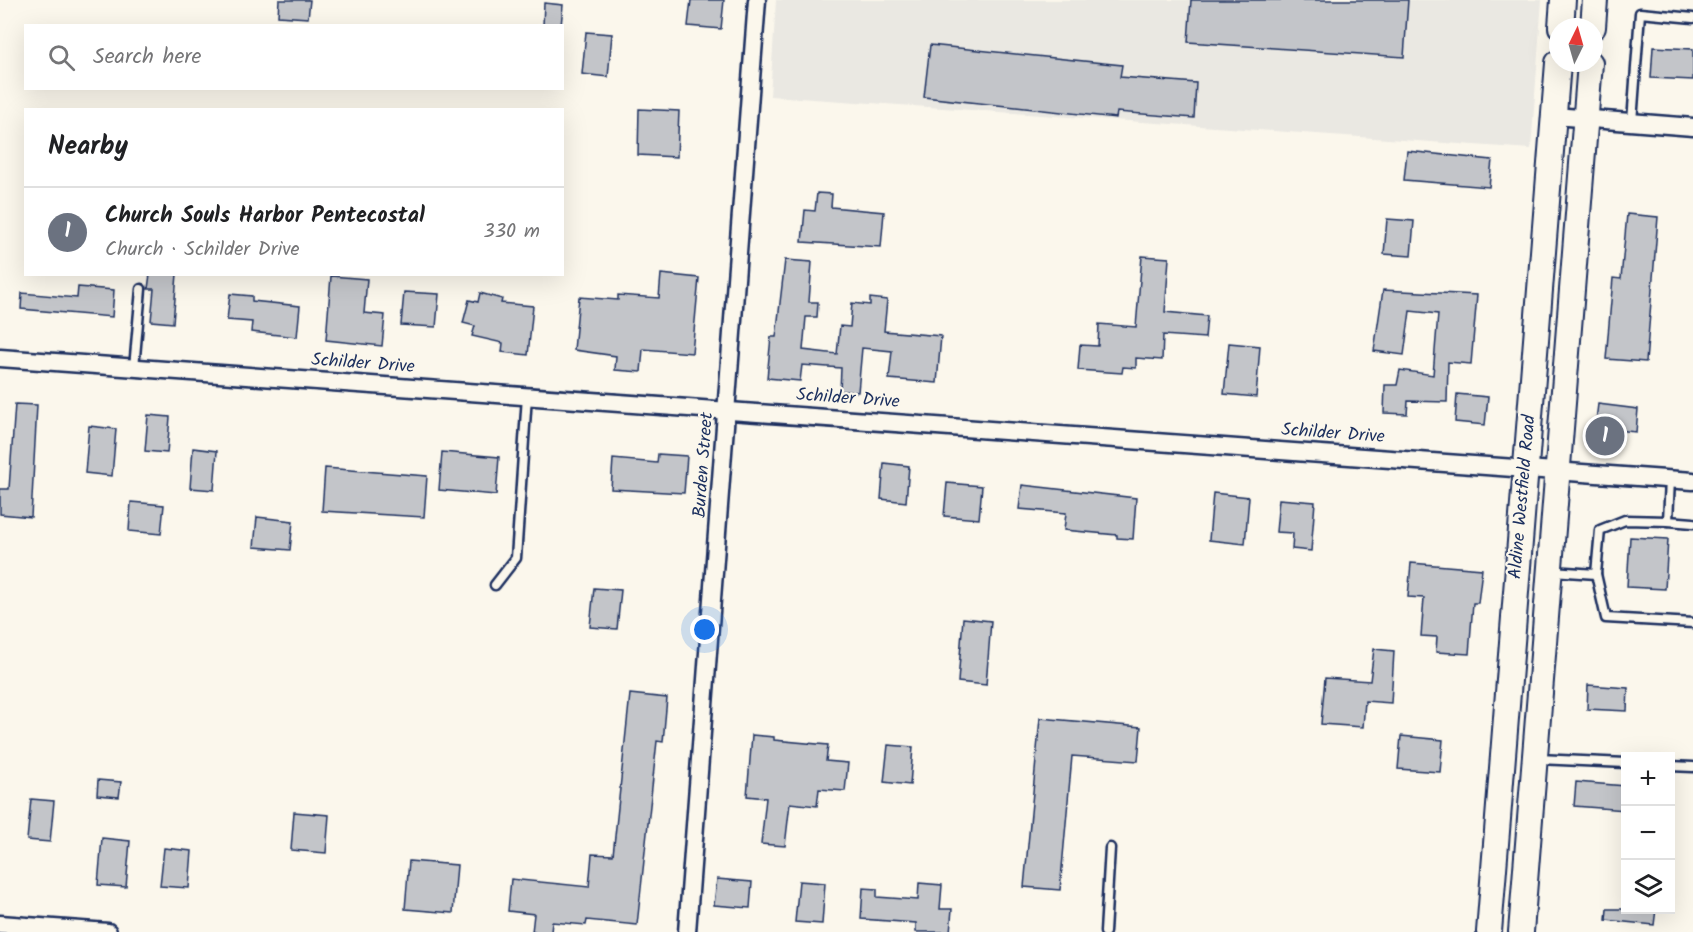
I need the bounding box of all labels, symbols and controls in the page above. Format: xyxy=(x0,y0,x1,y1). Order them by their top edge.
north arrow xyxy=(1549,18,1603,72)
search box xyxy=(24,24,564,90)
text: Search here xyxy=(93,40,201,75)
icon: search xyxy=(45,41,78,74)
text: Nearby xyxy=(48,126,128,168)
text: Church Souls Harbor Pentecostal xyxy=(105,199,425,234)
text: 1 xyxy=(64,216,71,248)
text: 330 m xyxy=(483,216,540,248)
text: Church · Schilder Drive xyxy=(105,234,300,266)
street label: Schilder Drive xyxy=(310,346,416,382)
street label: Schilder Drive xyxy=(795,381,901,417)
street label: Burden Street xyxy=(686,410,722,519)
street label: Aldine Westfield Road xyxy=(1501,413,1545,580)
pin: 1 xyxy=(1586,414,1624,458)
street label: Schilder Drive xyxy=(1280,416,1386,452)
your location xyxy=(690,615,719,644)
map controls xyxy=(1621,752,1675,914)
button: + xyxy=(1621,752,1675,806)
button: − xyxy=(1621,806,1675,860)
button: layers xyxy=(1621,860,1675,914)

